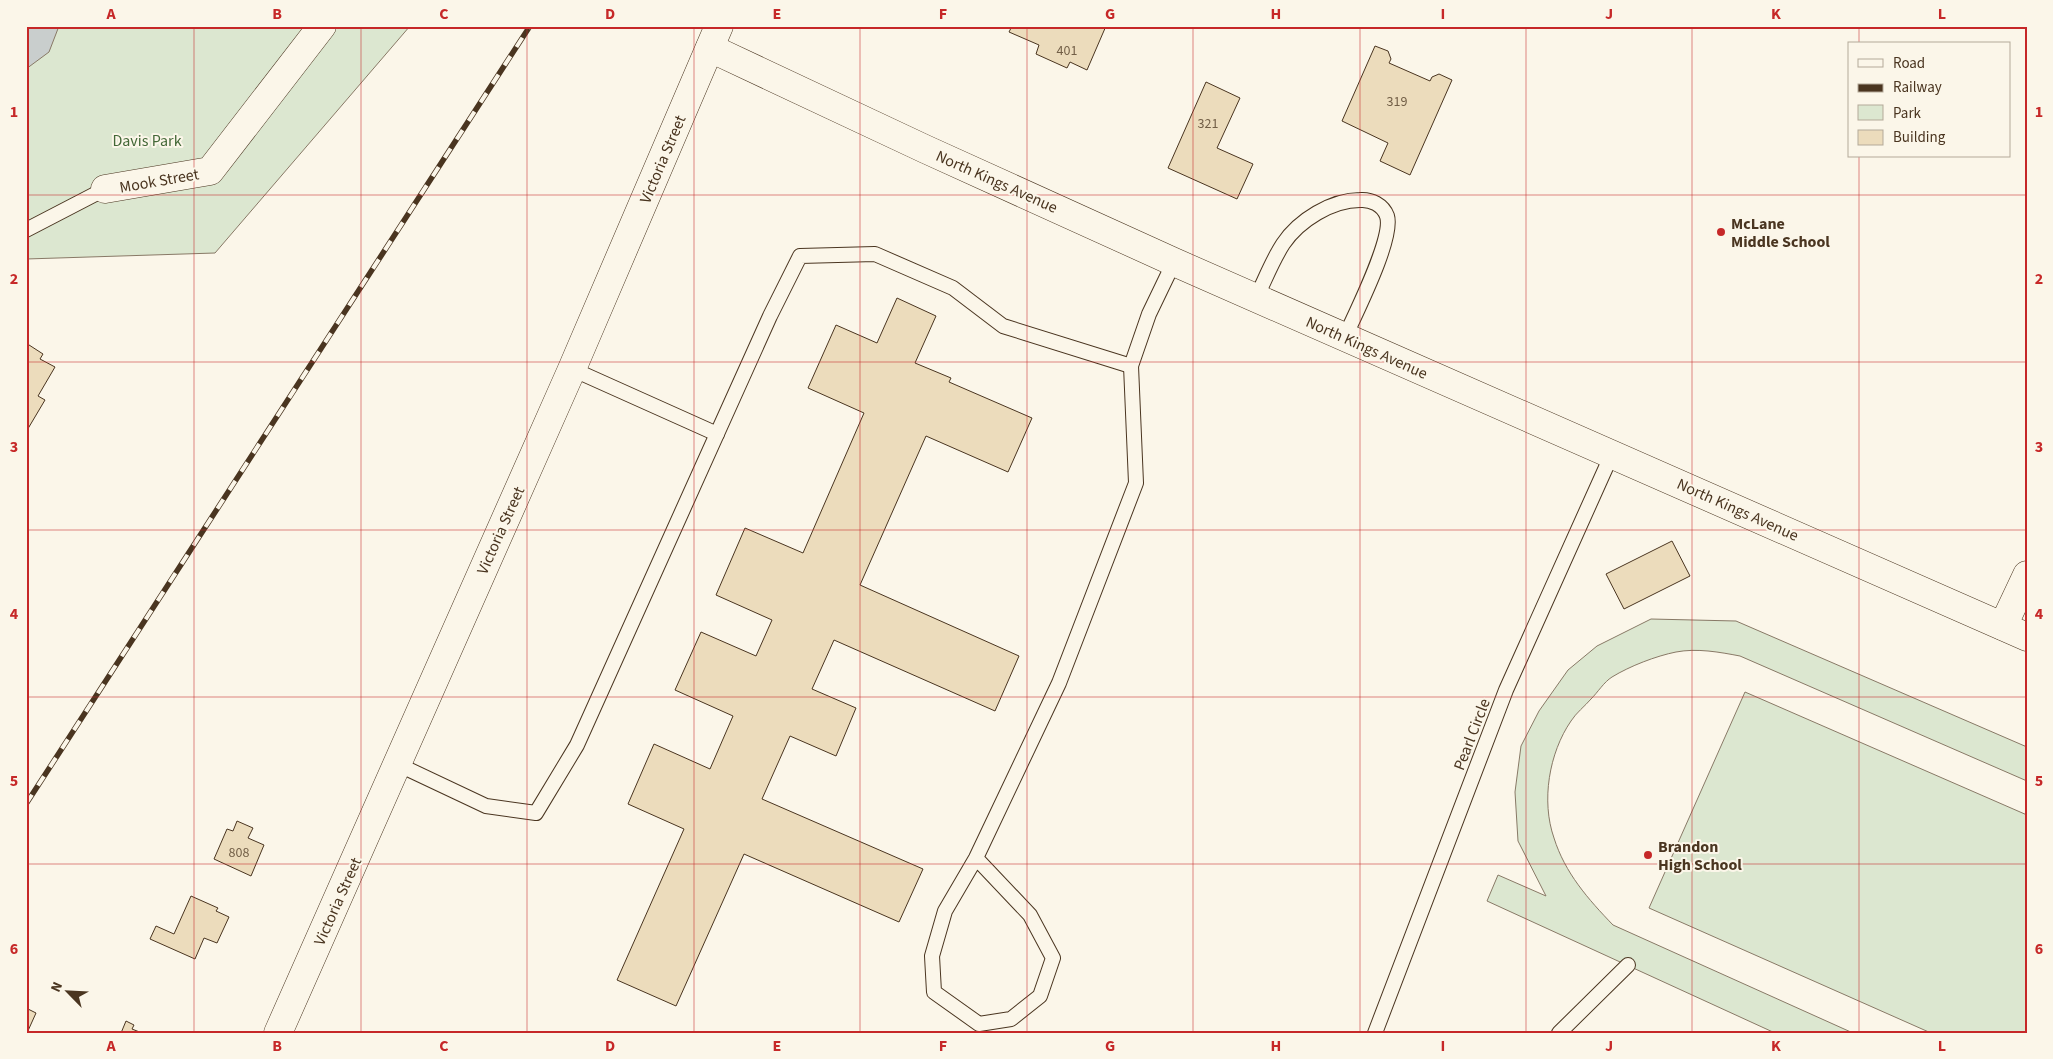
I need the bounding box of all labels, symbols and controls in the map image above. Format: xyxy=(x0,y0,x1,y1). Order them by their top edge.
text: A xyxy=(105,3,116,25)
text: B xyxy=(272,3,282,25)
text: C xyxy=(439,3,449,25)
text: D xyxy=(605,3,615,25)
text: E xyxy=(773,3,781,25)
text: F xyxy=(939,3,947,25)
text: G xyxy=(1105,3,1115,25)
text: H xyxy=(1271,3,1281,25)
text: I xyxy=(1441,3,1445,25)
text: J xyxy=(1605,3,1613,25)
text: K xyxy=(1771,3,1781,25)
text: L xyxy=(1938,3,1946,25)
house number: 401 xyxy=(1057,41,1077,61)
legend xyxy=(1848,42,2010,158)
text: Road xyxy=(1893,53,1925,74)
text: Railway xyxy=(1893,77,1942,98)
house number: 319 xyxy=(1387,92,1407,112)
text: 1 xyxy=(10,101,18,123)
text: 1 xyxy=(2035,101,2043,123)
text: Park xyxy=(1893,103,1922,124)
street label: Victoria Street xyxy=(634,111,692,207)
house number: 321 xyxy=(1198,114,1218,134)
text: Building xyxy=(1893,127,1946,148)
park label: Davis Park xyxy=(112,130,182,152)
street label: North Kings Avenue xyxy=(932,145,1061,219)
street label: Mook Street xyxy=(118,163,201,199)
place label: McLane Middle School xyxy=(1731,213,1830,253)
marker: McLane Middle School xyxy=(1715,226,1727,238)
text: 2 xyxy=(10,268,18,290)
text: 2 xyxy=(2035,268,2043,290)
street label: North Kings Avenue xyxy=(1302,311,1431,385)
text: 3 xyxy=(10,436,18,458)
text: 3 xyxy=(2035,436,2043,458)
street label: North Kings Avenue xyxy=(1673,473,1802,547)
street label: Victoria Street xyxy=(472,482,530,578)
text: 4 xyxy=(10,603,19,625)
text: 4 xyxy=(2035,603,2044,625)
street label: Pearl Circle xyxy=(1448,695,1496,773)
text: 5 xyxy=(10,770,18,792)
text: 5 xyxy=(2035,770,2043,792)
place label: Brandon High School xyxy=(1658,836,1742,876)
house number: 808 xyxy=(229,843,249,863)
marker: Brandon High School xyxy=(1642,849,1654,861)
street label: Victoria Street xyxy=(309,853,367,949)
text: 6 xyxy=(10,938,18,960)
text: 6 xyxy=(2035,938,2043,960)
north arrow xyxy=(42,966,92,1016)
text: N xyxy=(46,979,68,995)
text: A xyxy=(105,1035,116,1057)
text: B xyxy=(272,1035,282,1057)
text: C xyxy=(439,1035,449,1057)
text: D xyxy=(605,1035,615,1057)
text: E xyxy=(773,1035,781,1057)
text: F xyxy=(939,1035,947,1057)
text: G xyxy=(1105,1035,1115,1057)
text: H xyxy=(1271,1035,1281,1057)
text: I xyxy=(1441,1035,1445,1057)
text: J xyxy=(1605,1035,1613,1057)
text: K xyxy=(1771,1035,1781,1057)
text: L xyxy=(1938,1035,1946,1057)

